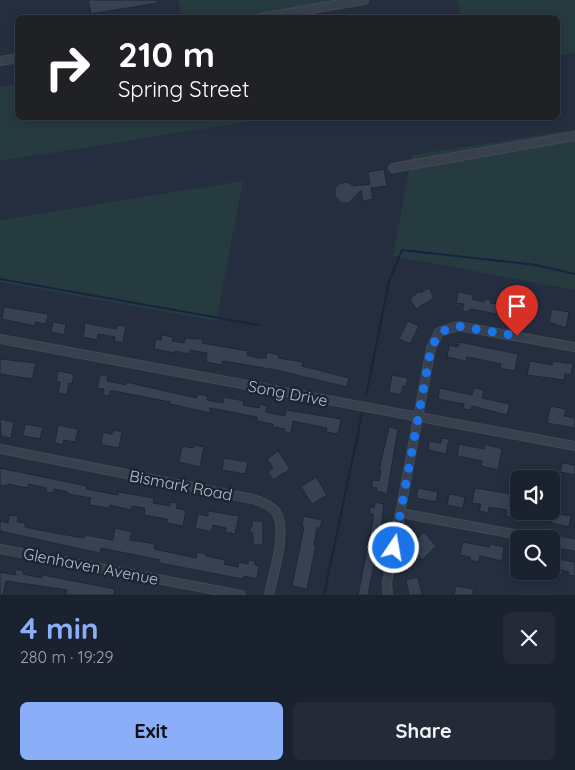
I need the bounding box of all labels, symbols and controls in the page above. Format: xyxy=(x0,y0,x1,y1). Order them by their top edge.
text: 210 m xyxy=(118,32,215,76)
icon: right xyxy=(35,35,100,100)
text: Spring Street xyxy=(118,75,249,103)
pin xyxy=(496,285,538,336)
icon: arrive xyxy=(503,292,531,320)
street label: Song Drive xyxy=(246,375,330,411)
street label: Bismark Road xyxy=(128,465,234,505)
map controls xyxy=(510,470,560,580)
button: sound xyxy=(510,470,560,520)
position arrow xyxy=(367,521,419,573)
button: search xyxy=(510,530,560,580)
street label: Glenhaven Avenue xyxy=(22,543,160,589)
text: 4 min xyxy=(20,609,99,647)
button: close xyxy=(503,612,555,664)
text: 280 m · 19:29 xyxy=(20,647,113,667)
button: Exit xyxy=(20,702,283,760)
button: Share xyxy=(293,702,555,760)

